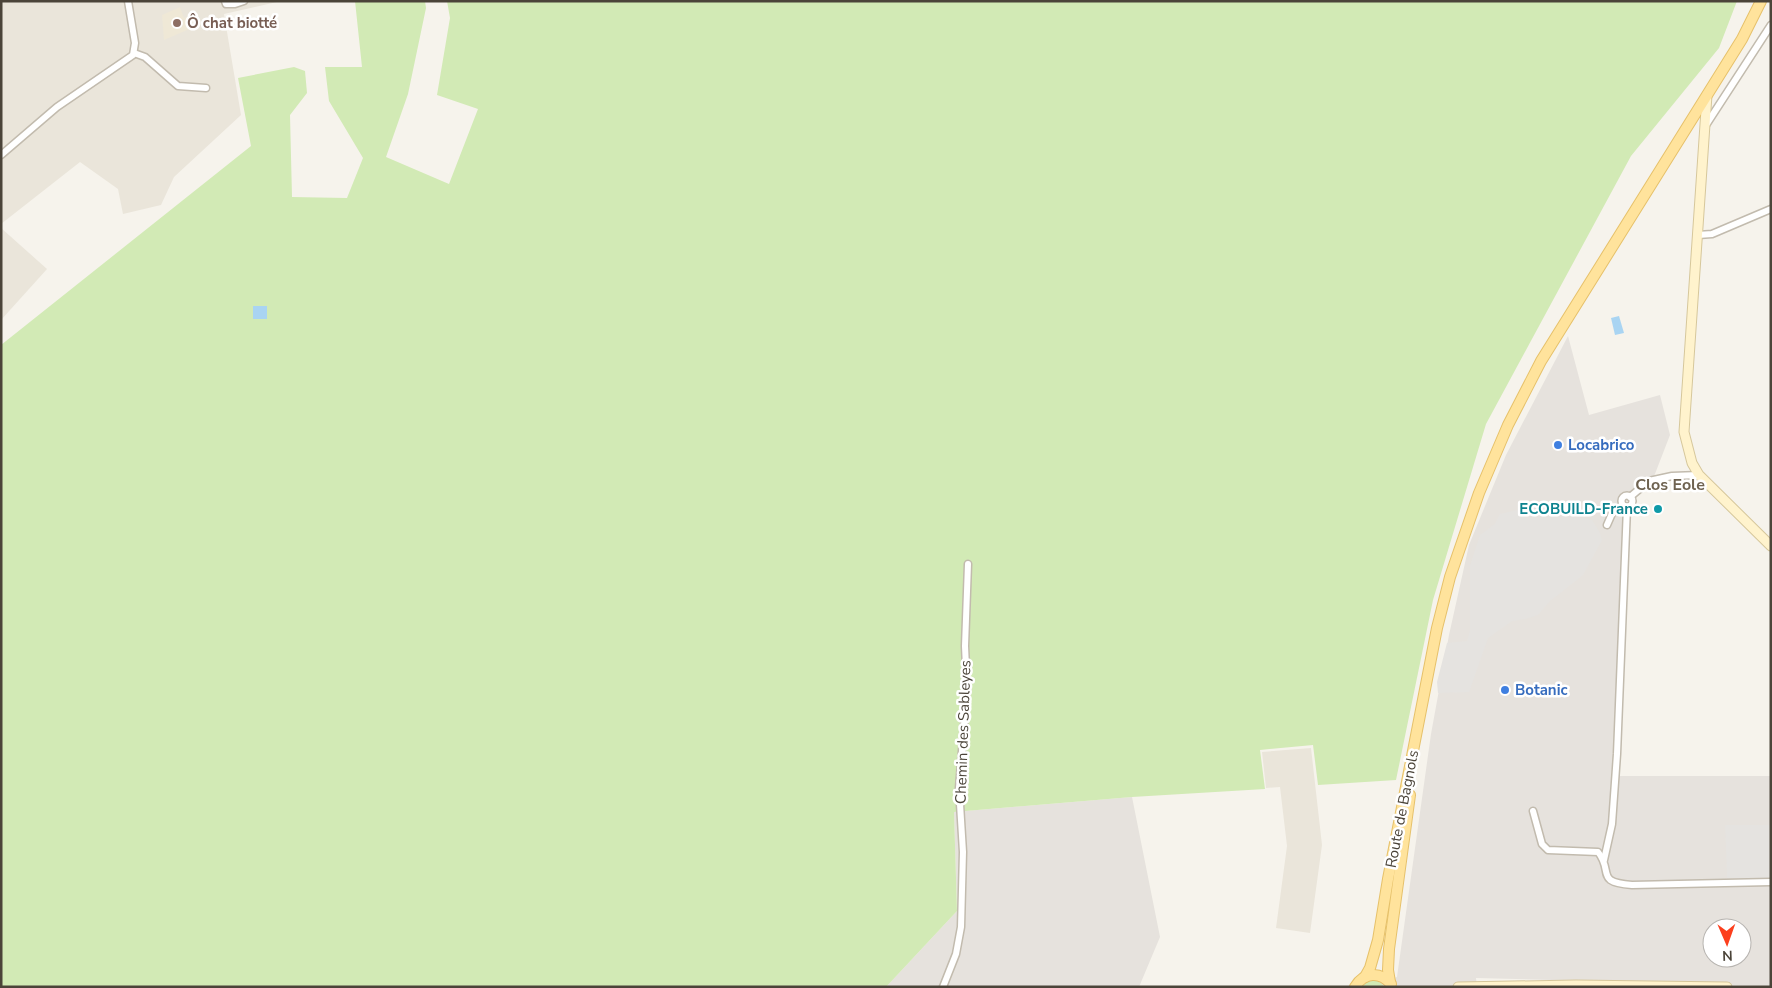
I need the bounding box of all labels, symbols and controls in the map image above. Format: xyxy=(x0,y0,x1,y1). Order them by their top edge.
place label: Ô chat biotté xyxy=(187,13,277,33)
marker: Ô chat biotté xyxy=(171,17,183,29)
place label: Locabrico xyxy=(1568,435,1635,455)
marker: Locabrico xyxy=(1552,439,1564,451)
district label: Clos Eole xyxy=(1635,474,1705,496)
place label: ECOBUILD-France xyxy=(1519,499,1648,519)
marker: ECOBUILD-France xyxy=(1652,503,1664,515)
street label: Chemin des Sableyes xyxy=(950,660,976,804)
place label: Botanic xyxy=(1515,680,1568,700)
marker: Botanic xyxy=(1499,684,1511,696)
street label: Route de Bagnols xyxy=(1381,748,1423,870)
north arrow xyxy=(1702,918,1752,968)
text: N xyxy=(1722,946,1733,965)

